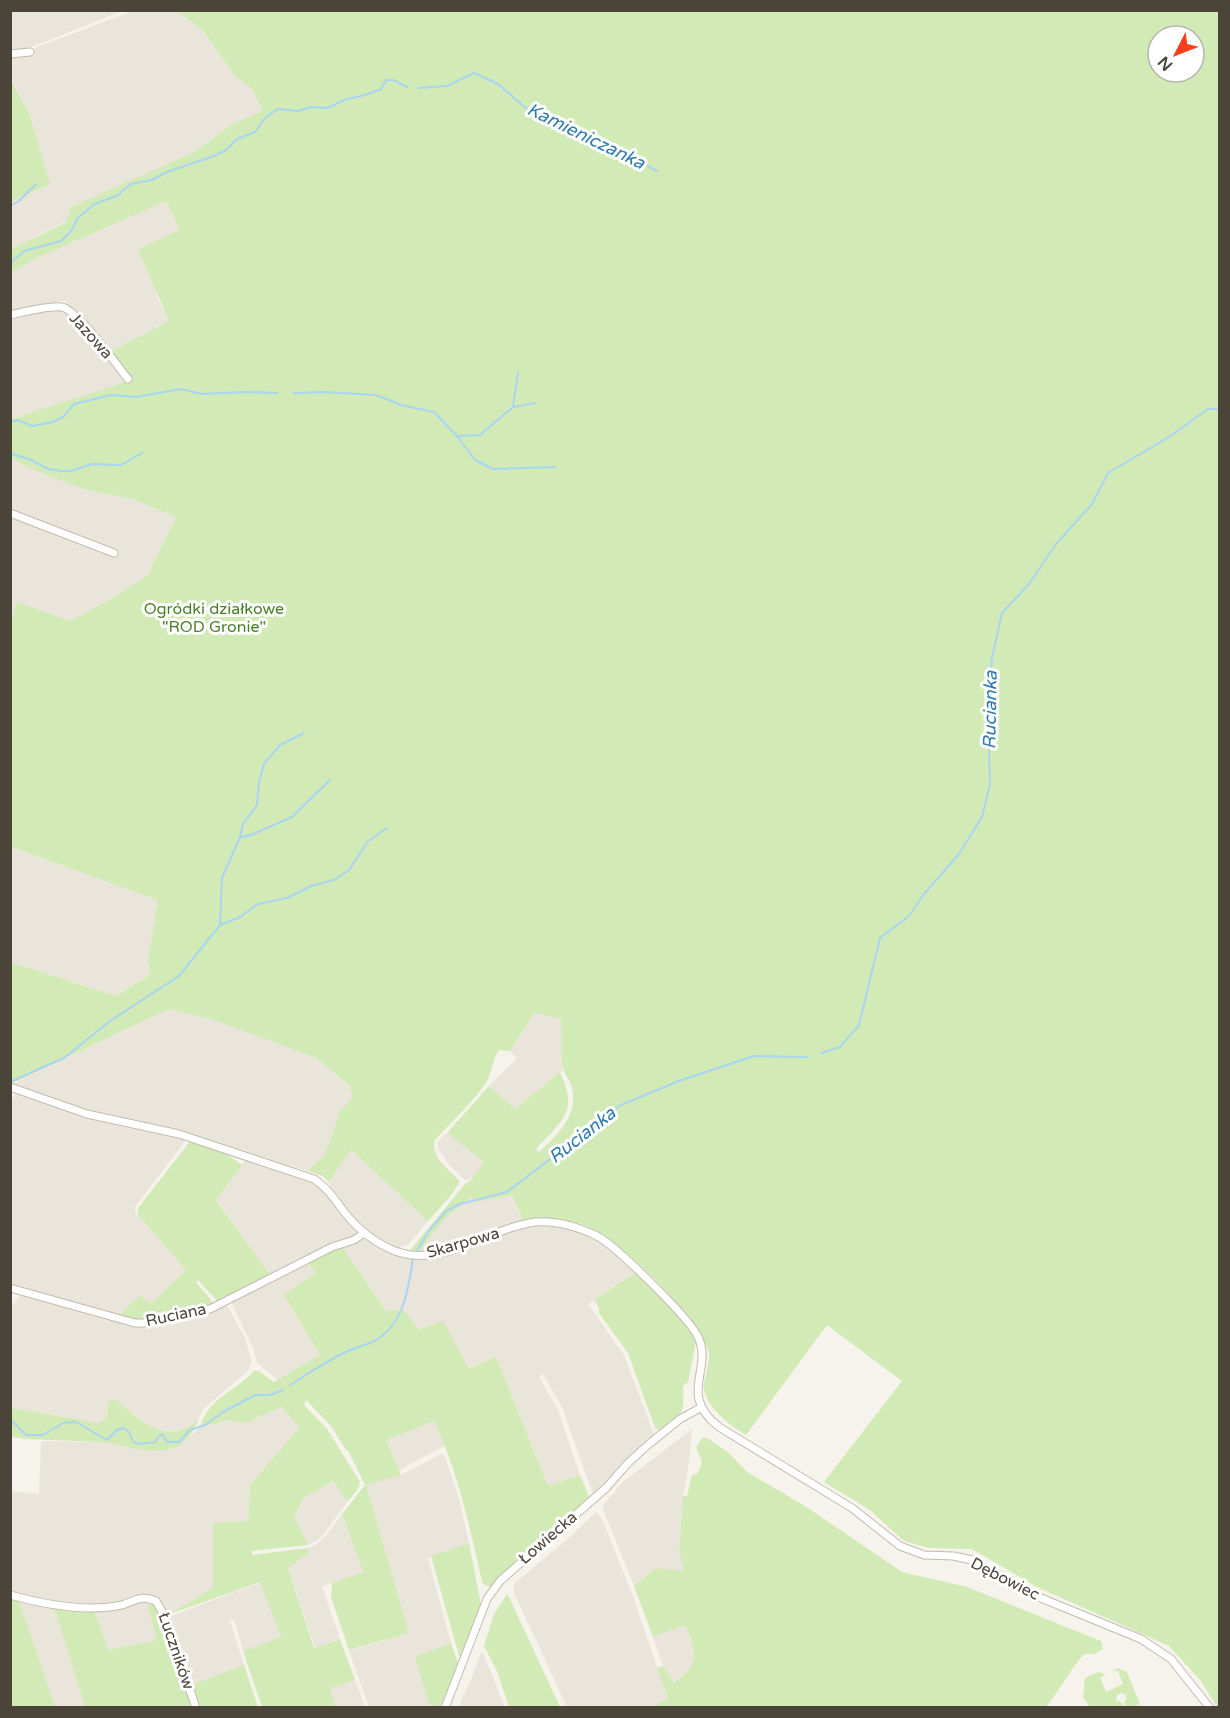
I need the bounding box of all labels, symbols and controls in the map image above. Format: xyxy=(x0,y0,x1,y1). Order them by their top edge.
north arrow xyxy=(1146,24,1206,84)
text: N xyxy=(1154,52,1177,75)
water label: Kamieniczanka xyxy=(524,98,649,174)
street label: Jazowa xyxy=(65,309,117,363)
park label: Ogródki działkowe "ROD Gronie" xyxy=(144,599,284,637)
water label: Rucianka xyxy=(978,670,1002,750)
water label: Rucianka xyxy=(544,1102,620,1168)
street label: Skarpowa xyxy=(424,1223,502,1263)
street label: Ruciana xyxy=(144,1299,208,1331)
street label: Łowiecka xyxy=(515,1507,581,1569)
street label: Dębowiec xyxy=(967,1553,1043,1605)
street label: Łuczników xyxy=(153,1610,199,1692)

